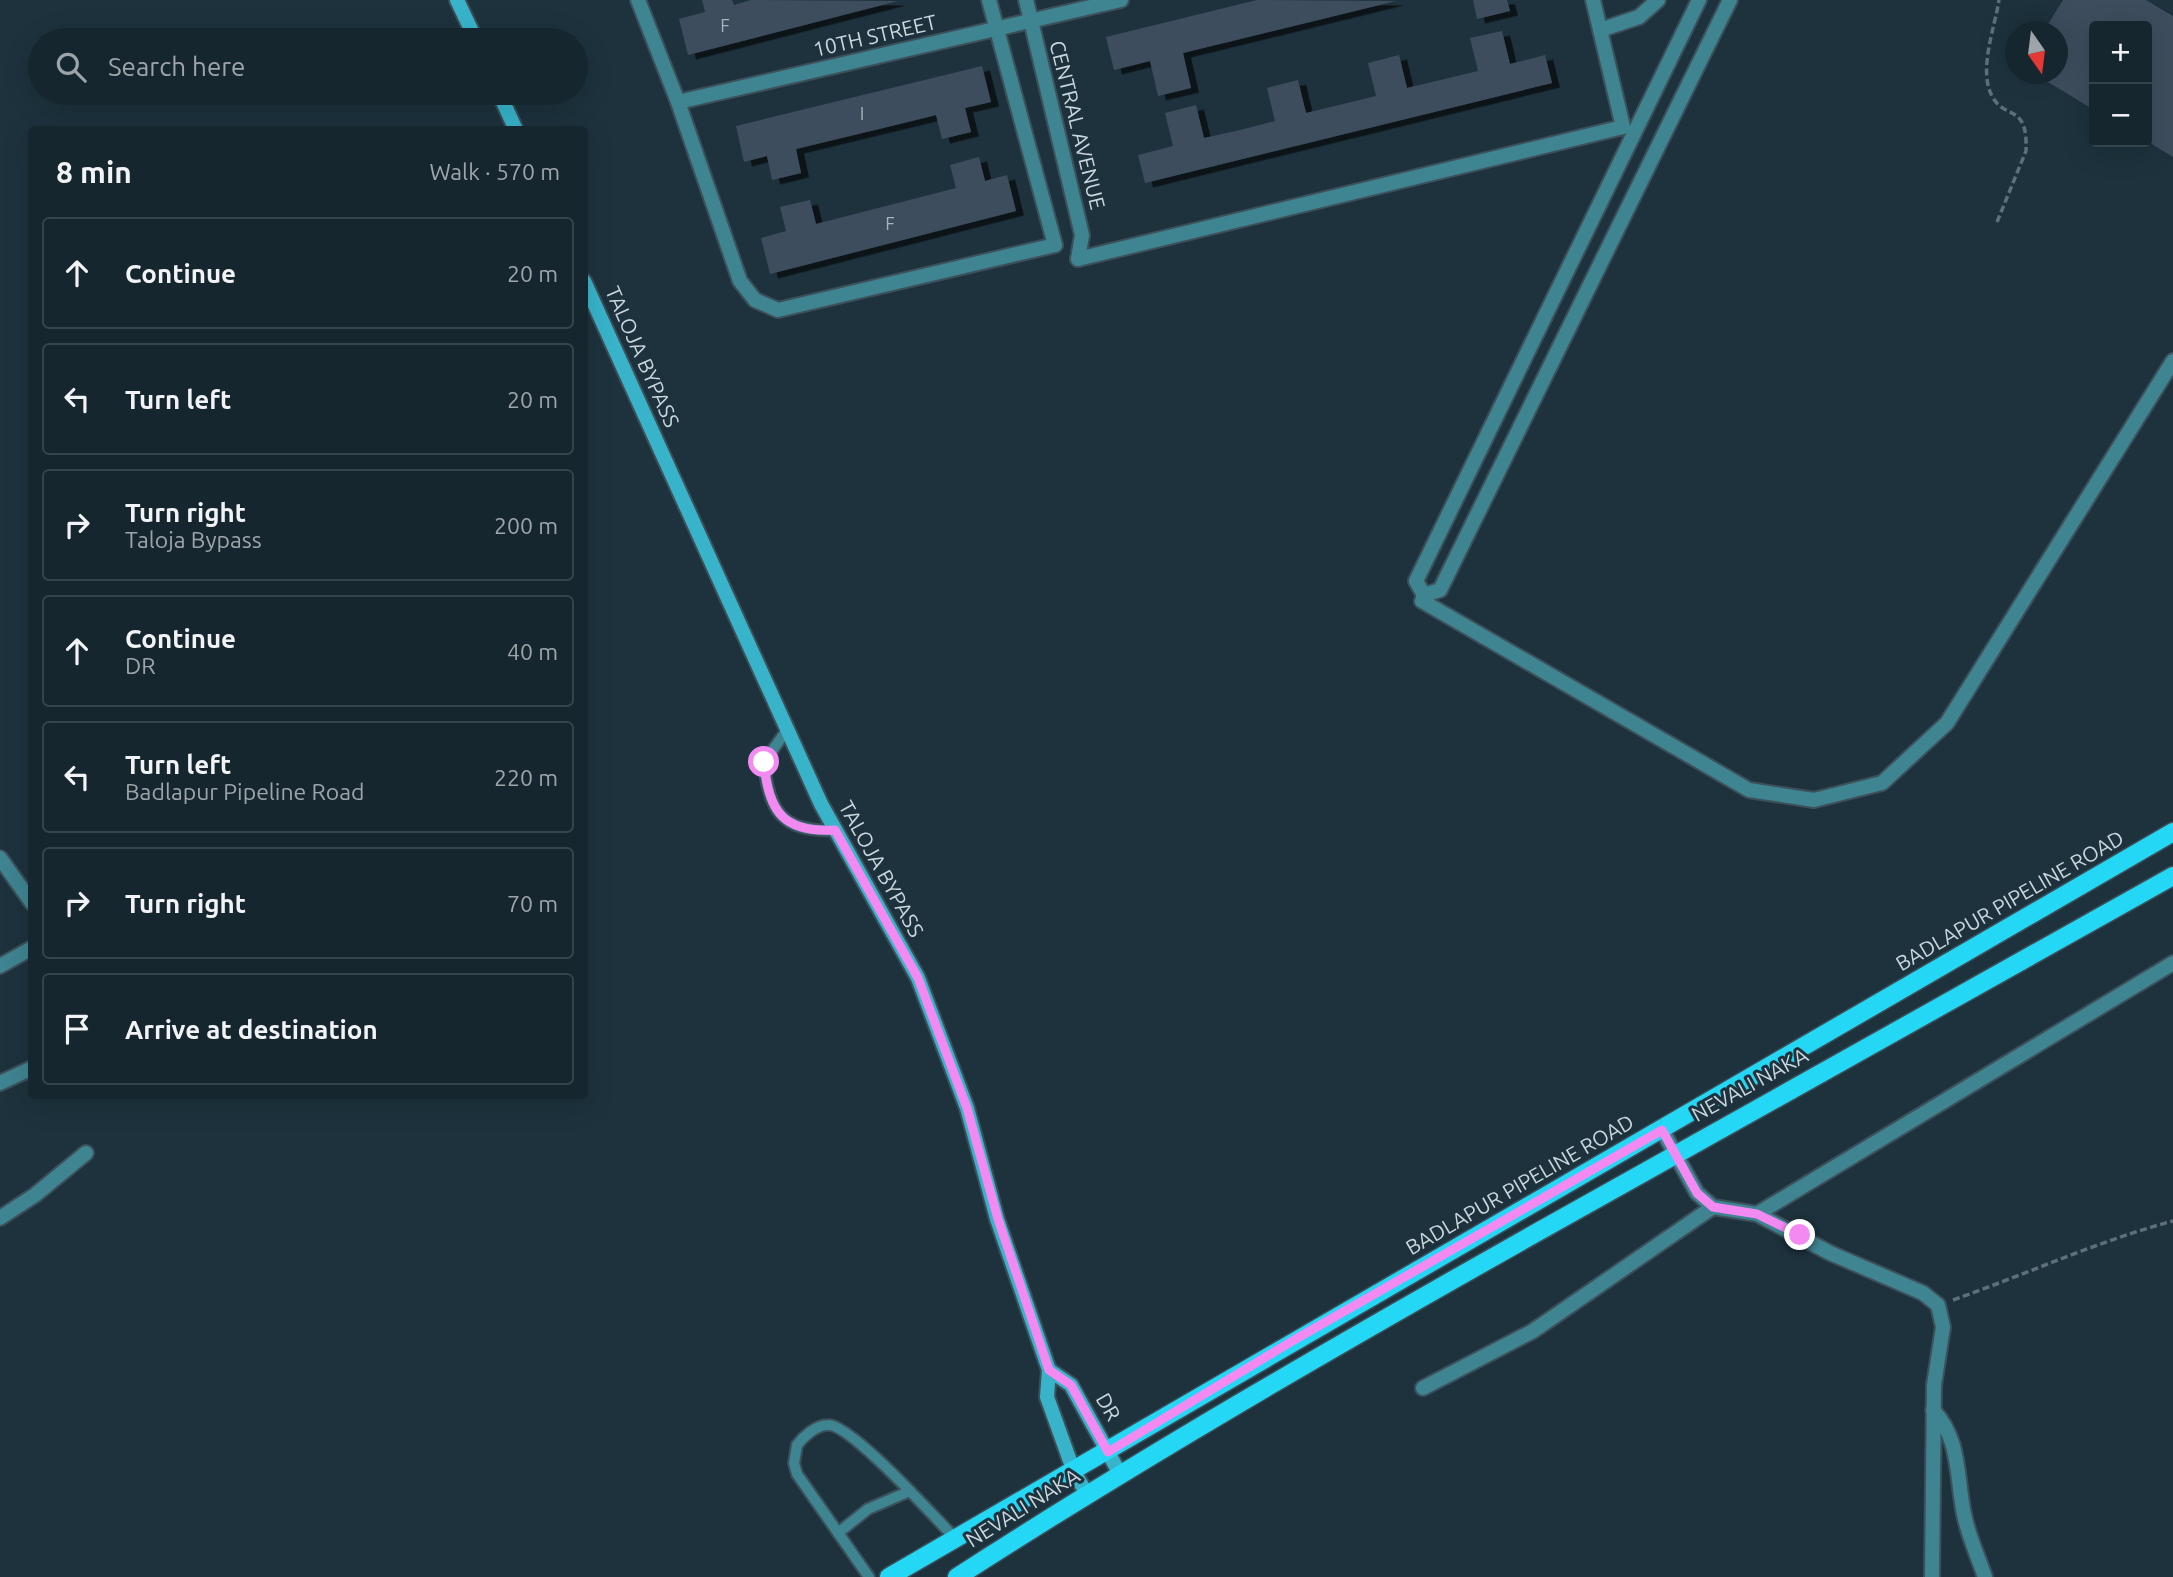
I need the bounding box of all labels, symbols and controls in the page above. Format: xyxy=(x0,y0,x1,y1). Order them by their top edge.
street label: 10TH STREET xyxy=(811,9,939,61)
house number: F xyxy=(720,15,730,35)
north arrow xyxy=(2005,21,2068,84)
map controls xyxy=(2089,21,2152,147)
button: + xyxy=(2089,21,2152,84)
search box xyxy=(28,28,588,105)
street label: CENTRAL AVENUE xyxy=(1045,38,1111,212)
icon: search xyxy=(52,48,90,86)
text: Search here xyxy=(108,52,245,81)
button: − xyxy=(2089,84,2152,147)
house number: I xyxy=(860,103,864,123)
text: 8 min xyxy=(56,155,132,189)
text: Walk · 570 m xyxy=(429,159,560,184)
house number: F xyxy=(885,213,895,233)
icon: ahead xyxy=(58,254,96,292)
text: Continue xyxy=(125,259,236,288)
text: 20 m xyxy=(507,261,558,286)
street label: TALOJA BYPASS xyxy=(601,282,685,431)
icon: left xyxy=(58,380,96,418)
text: Turn left xyxy=(125,385,231,414)
text: 20 m xyxy=(507,387,558,412)
text: Turn right xyxy=(125,498,246,527)
icon: right xyxy=(58,506,96,544)
text: 200 m xyxy=(494,513,558,538)
text: Taloja Bypass xyxy=(125,527,262,552)
text: Continue xyxy=(125,624,236,653)
icon: ahead xyxy=(58,632,96,670)
text: 40 m xyxy=(507,639,558,664)
text: DR xyxy=(125,653,156,678)
route start xyxy=(748,746,779,777)
text: Turn left xyxy=(125,750,231,779)
icon: left xyxy=(58,758,96,796)
text: 220 m xyxy=(494,765,558,790)
text: Badlapur Pipeline Road xyxy=(125,779,365,804)
street label: TALOJA BYPASS xyxy=(835,796,929,941)
street label: BADLAPUR PIPELINE ROAD xyxy=(1891,825,2128,975)
icon: right xyxy=(58,884,96,922)
text: Turn right xyxy=(125,889,246,918)
text: 70 m xyxy=(507,891,558,916)
icon: arrive xyxy=(58,1010,96,1048)
text: Arrive at destination xyxy=(125,1015,378,1044)
street label: NEVALI NAKA xyxy=(1687,1042,1812,1126)
street label: BADLAPUR PIPELINE ROAD xyxy=(1401,1109,1638,1259)
route end xyxy=(1784,1219,1815,1250)
street label: DR xyxy=(1091,1388,1126,1425)
street label: NEVALI NAKA xyxy=(961,1463,1084,1552)

